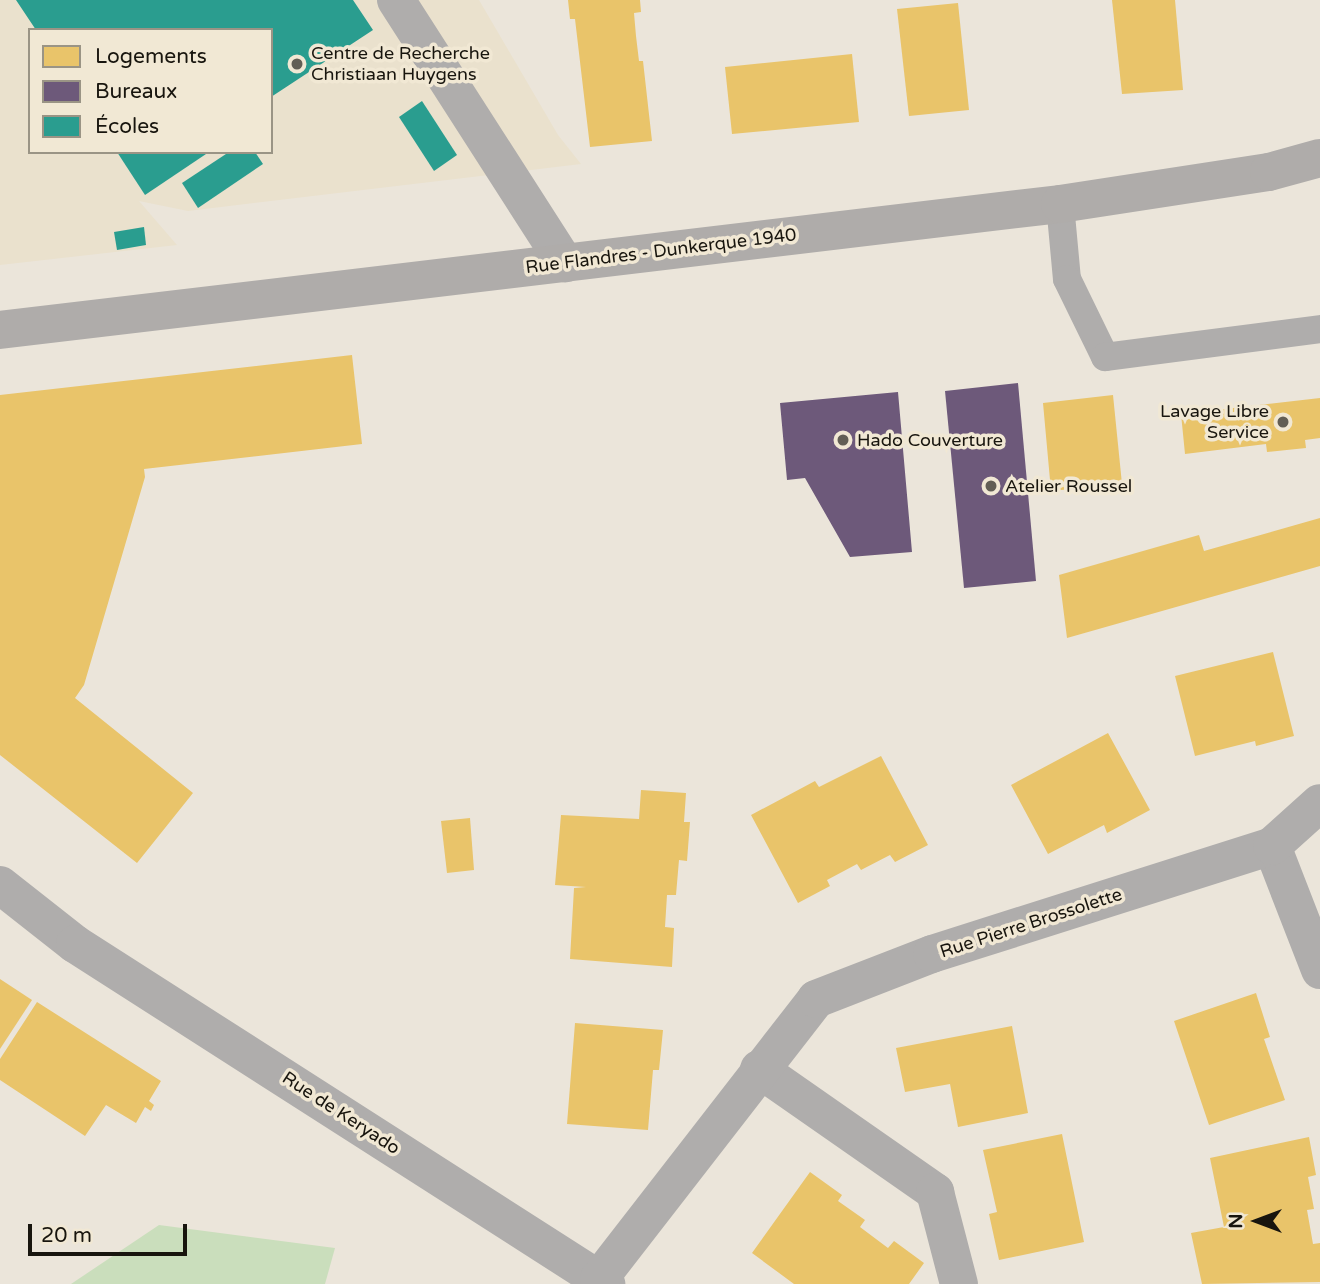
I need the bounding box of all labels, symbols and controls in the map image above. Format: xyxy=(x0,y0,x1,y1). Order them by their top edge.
legend xyxy=(28,28,273,154)
place label: Centre de Recherche Christiaan Huygens xyxy=(311,43,490,86)
text: Logements xyxy=(95,44,207,69)
marker: Centre de Recherche Christiaan Huygens xyxy=(289,56,305,72)
text: Bureaux xyxy=(95,79,177,104)
text: Écoles xyxy=(95,114,159,139)
street label: Rue Flandres - Dunkerque 1940 xyxy=(524,224,798,278)
place label: Lavage Libre Service xyxy=(1160,401,1269,444)
marker: Lavage Libre Service xyxy=(1275,414,1291,430)
place label: Hado Couverture xyxy=(857,429,1003,451)
marker: Hado Couverture xyxy=(835,432,851,448)
place label: Atelier Roussel xyxy=(1005,475,1132,497)
marker: Atelier Roussel xyxy=(983,478,999,494)
street label: Rue Pierre Brossolette xyxy=(937,883,1125,963)
street label: Rue de Keryado xyxy=(278,1067,404,1159)
north arrow xyxy=(1222,1186,1292,1256)
scale bar xyxy=(32,1210,191,1254)
text: N xyxy=(1225,1213,1247,1229)
text: 20 m xyxy=(41,1223,92,1248)

